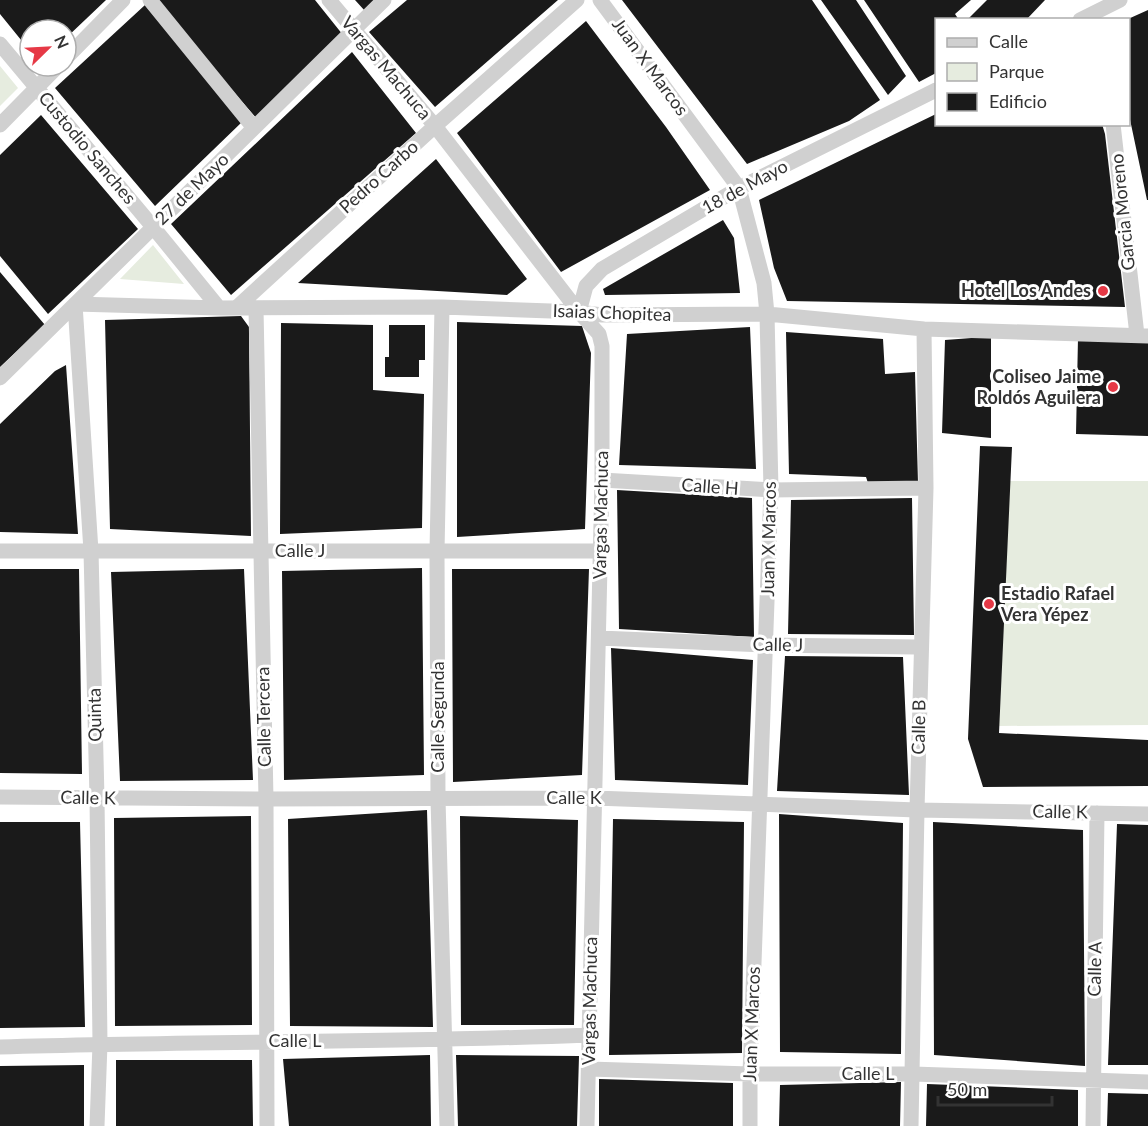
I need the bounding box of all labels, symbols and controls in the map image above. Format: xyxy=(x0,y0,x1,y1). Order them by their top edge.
street label: Vargas Machuca xyxy=(337,11,436,124)
street label: Juan X Marcos xyxy=(608,13,694,120)
north arrow xyxy=(18,18,78,78)
legend xyxy=(935,18,1130,126)
text: Calle xyxy=(989,30,1028,52)
text: N xyxy=(51,32,73,51)
text: Parque xyxy=(989,60,1044,82)
street label: Custodio Sanches xyxy=(34,87,141,208)
text: Edificio xyxy=(989,90,1047,112)
street label: Pedro Carbo xyxy=(334,135,422,217)
street label: 27 de Mayo xyxy=(150,148,233,229)
street label: Garcia Moreno xyxy=(1105,153,1139,272)
street label: 18 de Mayo xyxy=(698,154,791,218)
place label: Hotel Los Andes xyxy=(961,279,1091,301)
marker: Hotel Los Andes xyxy=(1096,284,1110,298)
street label: Isaias Chopitea xyxy=(552,299,672,325)
place label: Coliseo Jaime Roldós Aguilera xyxy=(976,365,1101,408)
marker: Coliseo Jaime Roldós Aguilera xyxy=(1106,380,1120,394)
street label: Vargas Machuca xyxy=(588,451,612,579)
street label: Calle H xyxy=(681,473,739,499)
street label: Juan X Marcos xyxy=(756,481,780,597)
street label: Calle J xyxy=(275,539,325,561)
place label: Estadio Rafael Vera Yépez xyxy=(1000,582,1115,625)
marker: Estadio Rafael Vera Yépez xyxy=(982,597,996,611)
street label: Calle J xyxy=(752,633,804,655)
street label: Calle Segunda xyxy=(426,661,448,773)
street label: Calle Tercera xyxy=(251,667,275,767)
street label: Quinta xyxy=(83,688,105,742)
street label: Calle B xyxy=(907,699,929,755)
street label: Calle K xyxy=(60,786,116,808)
street label: Calle K xyxy=(546,786,602,808)
street label: Calle K xyxy=(1032,800,1088,822)
street label: Vargas Machuca xyxy=(577,937,601,1065)
street label: Calle A xyxy=(1083,940,1105,997)
street label: Juan X Marcos xyxy=(738,966,764,1082)
street label: Calle L xyxy=(269,1029,321,1051)
street label: Calle L xyxy=(842,1062,894,1084)
scale bar xyxy=(938,1069,1052,1107)
text: 50 m xyxy=(947,1078,987,1100)

